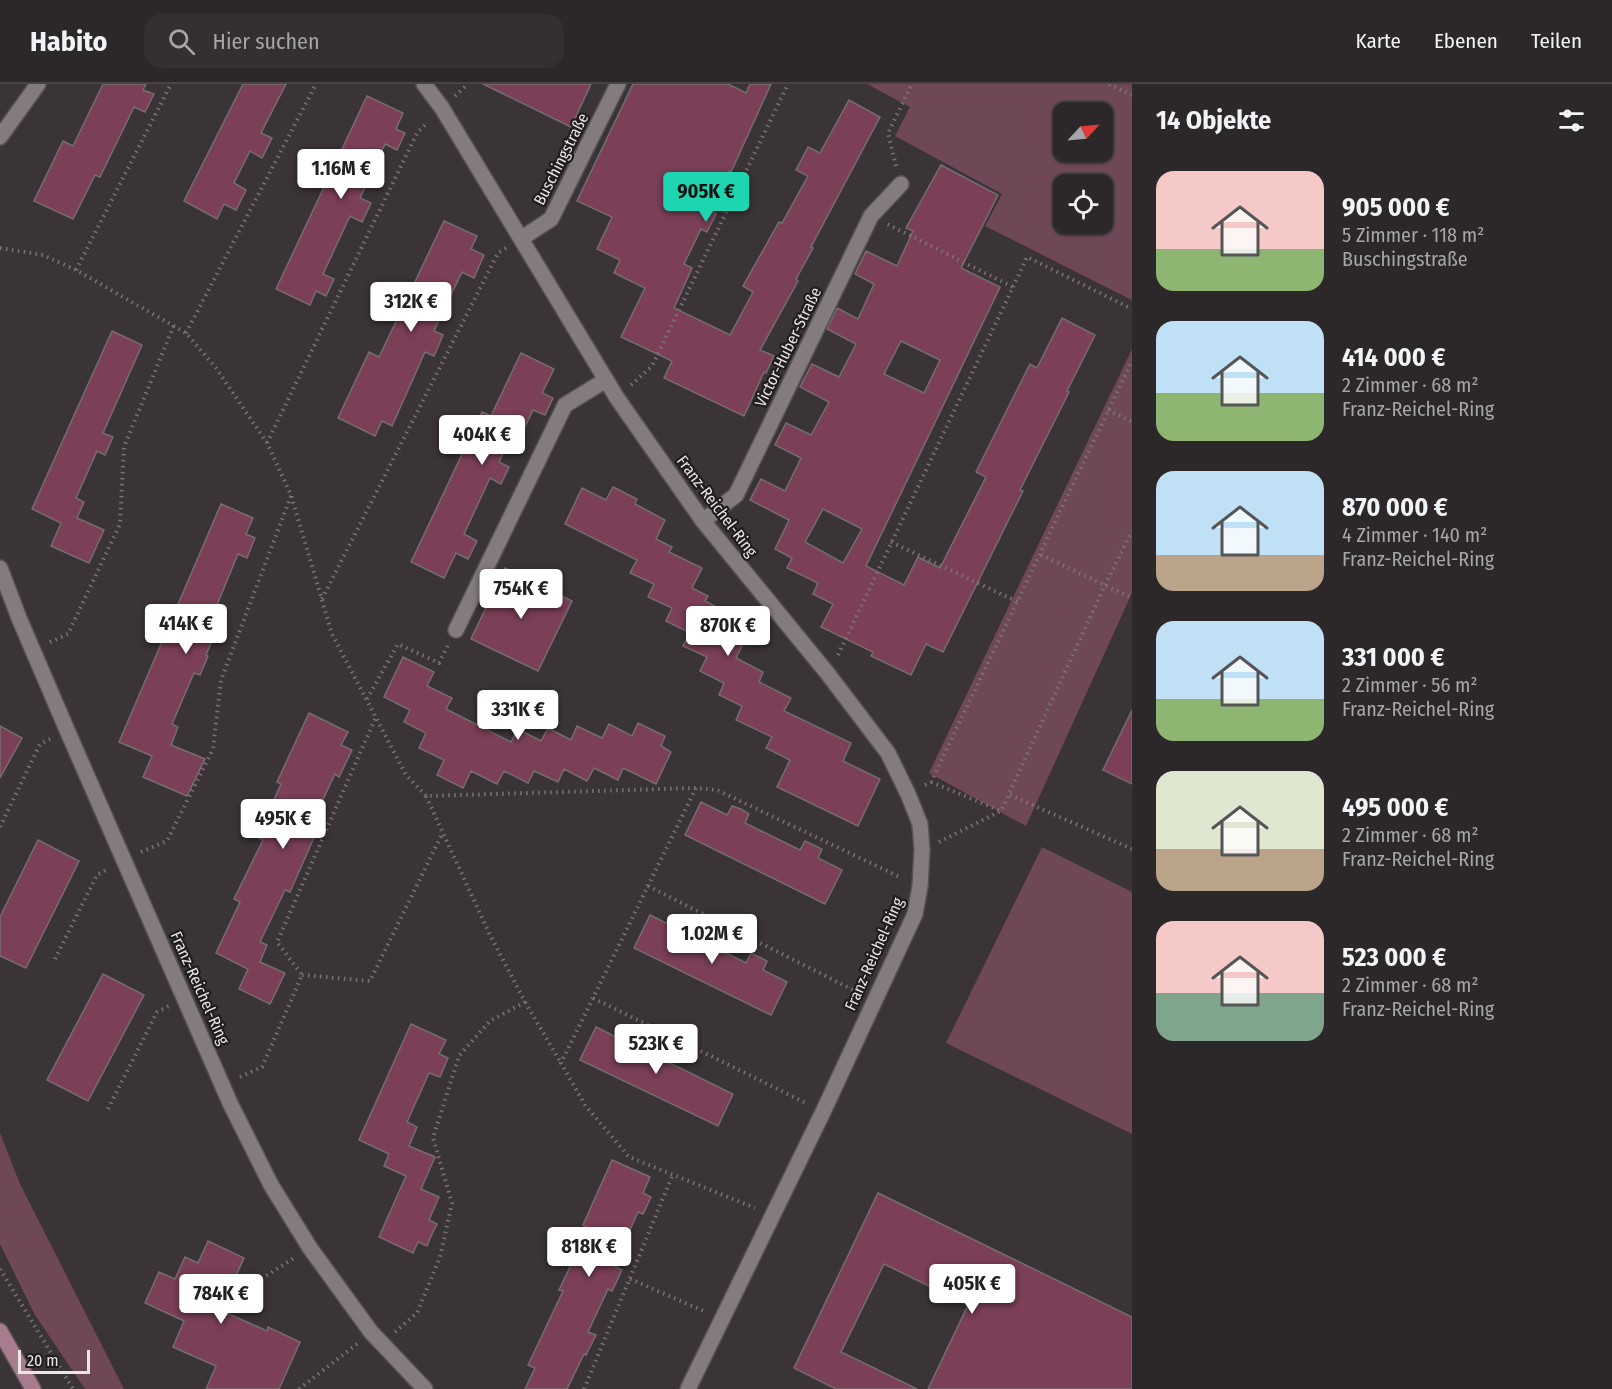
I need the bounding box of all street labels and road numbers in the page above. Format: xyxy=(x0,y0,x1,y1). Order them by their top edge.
street label: Buschingstraße xyxy=(530,110,592,208)
street label: Victor-Huber-Straße xyxy=(751,284,825,410)
street label: Franz-Reichel-Ring xyxy=(673,452,762,561)
street label: Franz-Reichel-Ring xyxy=(841,894,908,1013)
street label: Franz-Reichel-Ring xyxy=(167,929,234,1048)

